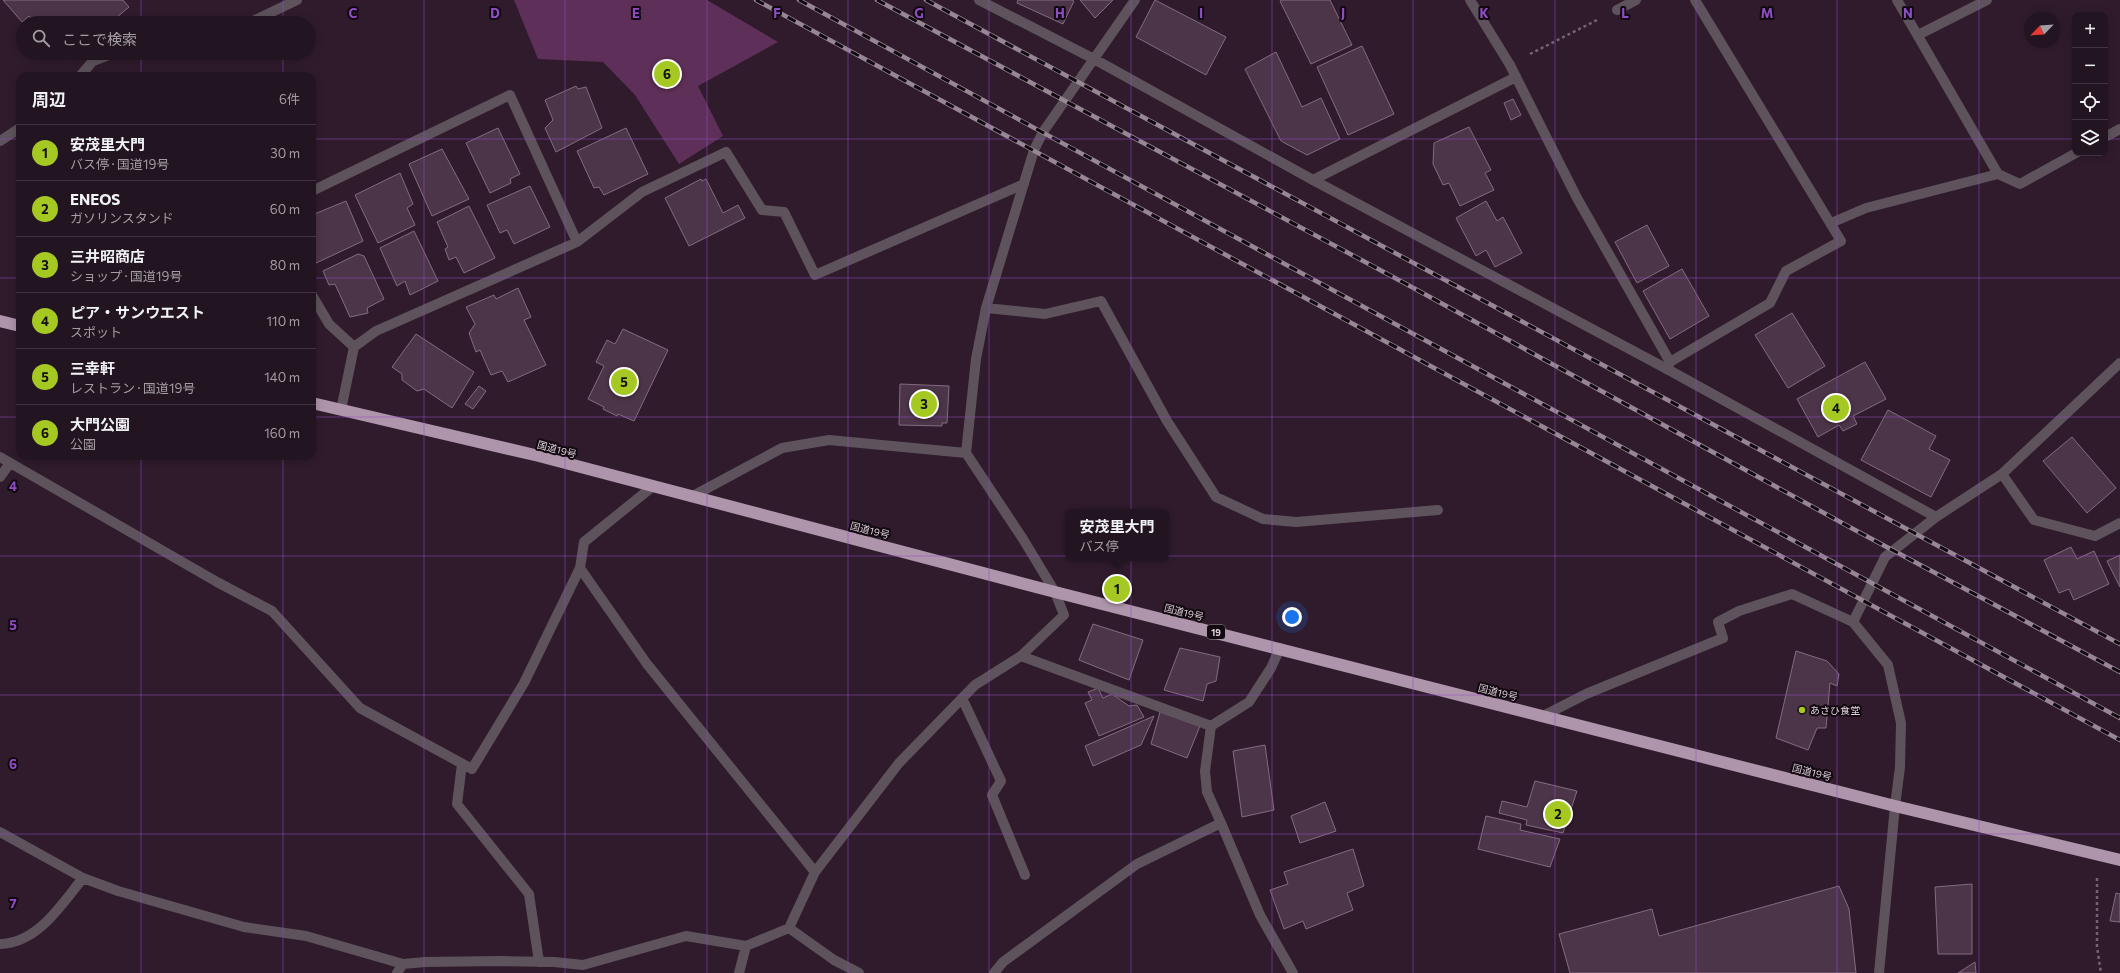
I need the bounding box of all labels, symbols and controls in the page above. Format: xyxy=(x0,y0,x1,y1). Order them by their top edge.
text: C xyxy=(349,5,358,21)
text: D xyxy=(490,5,500,21)
text: E xyxy=(632,5,640,21)
text: F xyxy=(773,5,781,21)
text: G xyxy=(914,5,924,21)
text: H xyxy=(1055,5,1065,21)
text: I xyxy=(1199,5,1203,21)
text: J xyxy=(1341,5,1345,21)
text: K xyxy=(1479,5,1489,21)
text: L xyxy=(1621,5,1629,21)
text: M xyxy=(1761,5,1773,21)
text: N xyxy=(1903,5,1913,21)
north arrow xyxy=(2024,12,2060,48)
map controls xyxy=(2072,12,2108,156)
button: + xyxy=(2072,12,2108,48)
search box xyxy=(16,16,316,60)
icon: search xyxy=(30,27,52,49)
text: ここで検索 xyxy=(62,30,137,48)
button: − xyxy=(2072,48,2108,84)
pin: 6 xyxy=(654,59,680,89)
button: locate xyxy=(2072,84,2108,120)
text: 周辺 xyxy=(32,89,66,110)
text: 6件 xyxy=(279,91,300,107)
button: layers xyxy=(2072,120,2108,156)
text: 安茂里大門 xyxy=(70,135,145,153)
text: 1 xyxy=(42,145,48,161)
text: 30 m xyxy=(270,145,300,161)
text: バス停 · 国道19号 xyxy=(70,156,170,172)
text: ENEOS xyxy=(70,190,120,208)
text: 2 xyxy=(41,201,49,217)
text: 60 m xyxy=(270,201,300,217)
text: ガソリンスタンド xyxy=(70,210,174,226)
text: 三井昭商店 xyxy=(70,247,145,265)
text: 3 xyxy=(41,257,49,273)
text: 80 m xyxy=(270,257,300,273)
text: ショップ · 国道19号 xyxy=(70,268,183,284)
text: ピア・サンウエスト xyxy=(70,303,205,321)
text: 4 xyxy=(41,313,49,329)
text: 110 m xyxy=(267,313,300,329)
text: スポット xyxy=(70,324,122,340)
text: 三幸軒 xyxy=(70,359,115,377)
pin: 5 xyxy=(611,367,637,397)
text: 5 xyxy=(41,369,49,385)
text: 140 m xyxy=(264,369,300,385)
text: レストラン · 国道19号 xyxy=(70,380,196,396)
pin: 3 xyxy=(911,389,937,419)
pin: 4 xyxy=(1823,393,1849,423)
text: 大門公園 xyxy=(70,415,130,433)
text: 6 xyxy=(41,425,49,441)
text: 160 m xyxy=(264,425,300,441)
text: 公園 xyxy=(70,436,96,452)
street label: 国道19号 xyxy=(536,438,578,460)
text: 4 xyxy=(9,478,17,494)
popup xyxy=(1065,509,1169,561)
text: 安茂里大門 xyxy=(1079,517,1155,535)
street label: 国道19号 xyxy=(849,519,891,541)
text: バス停 xyxy=(1079,538,1119,554)
pin: 1 xyxy=(1104,574,1130,604)
street label: 国道19号 xyxy=(1163,601,1205,623)
your location xyxy=(1282,607,1302,627)
text: 5 xyxy=(9,617,17,633)
road number: 19 xyxy=(1207,625,1225,639)
street label: 国道19号 xyxy=(1477,681,1519,703)
place label: あさひ食堂 xyxy=(1810,704,1860,716)
marker: あさひ食堂 xyxy=(1797,705,1807,715)
text: 6 xyxy=(9,756,17,772)
street label: 国道19号 xyxy=(1791,761,1833,783)
pin: 2 xyxy=(1545,799,1571,829)
text: 7 xyxy=(9,895,17,911)

